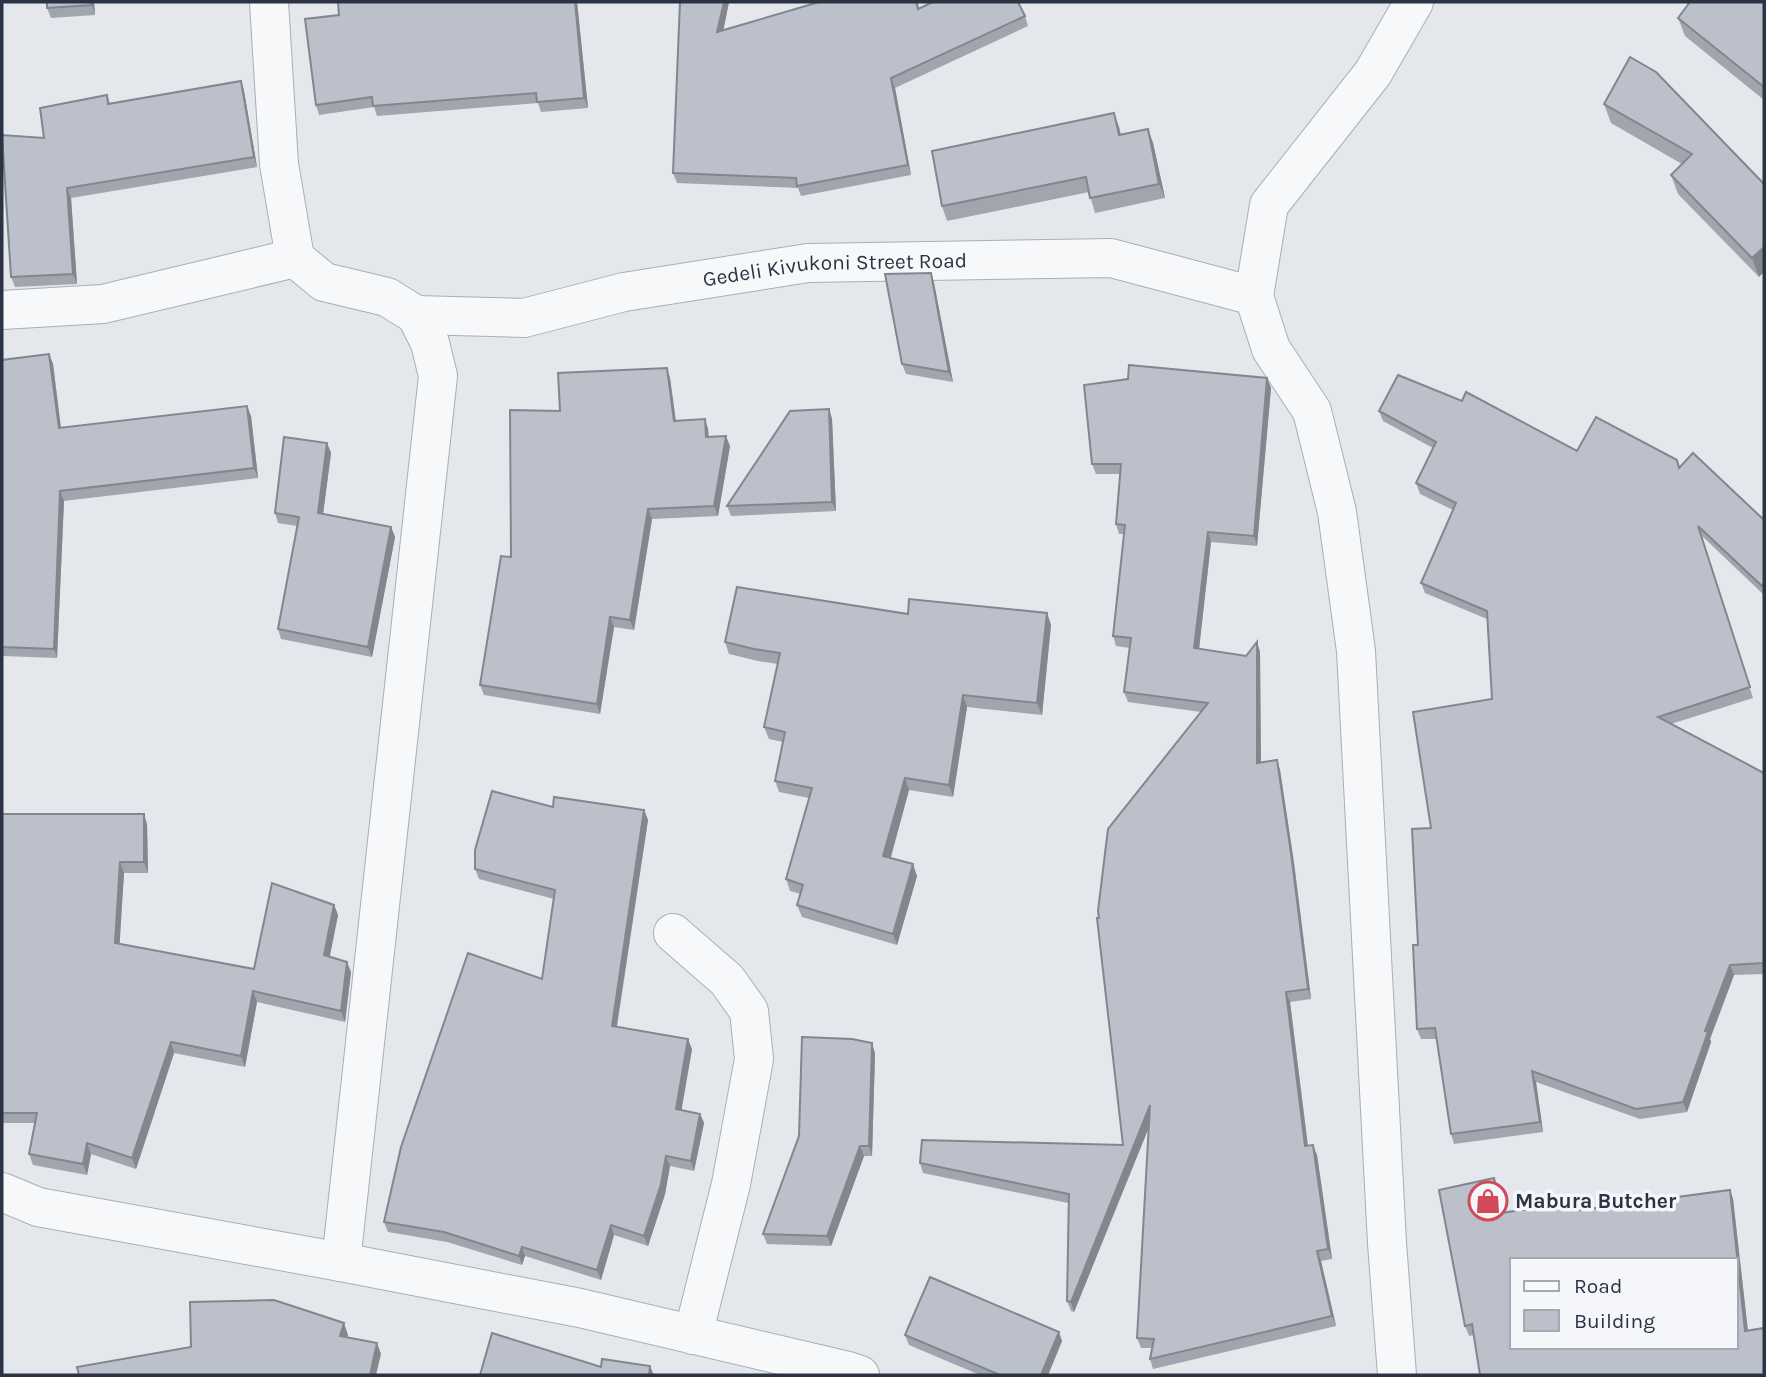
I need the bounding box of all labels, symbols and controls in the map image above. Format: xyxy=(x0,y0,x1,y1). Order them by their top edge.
street label: Gedeli Kivukoni Street Road xyxy=(701,248,967,291)
shop icon: Mabura Butcher xyxy=(1467,1180,1509,1222)
place label: Mabura Butcher xyxy=(1515,1189,1677,1213)
legend xyxy=(1510,1258,1738,1349)
text: Road xyxy=(1574,1274,1622,1298)
text: Building xyxy=(1574,1309,1655,1333)

